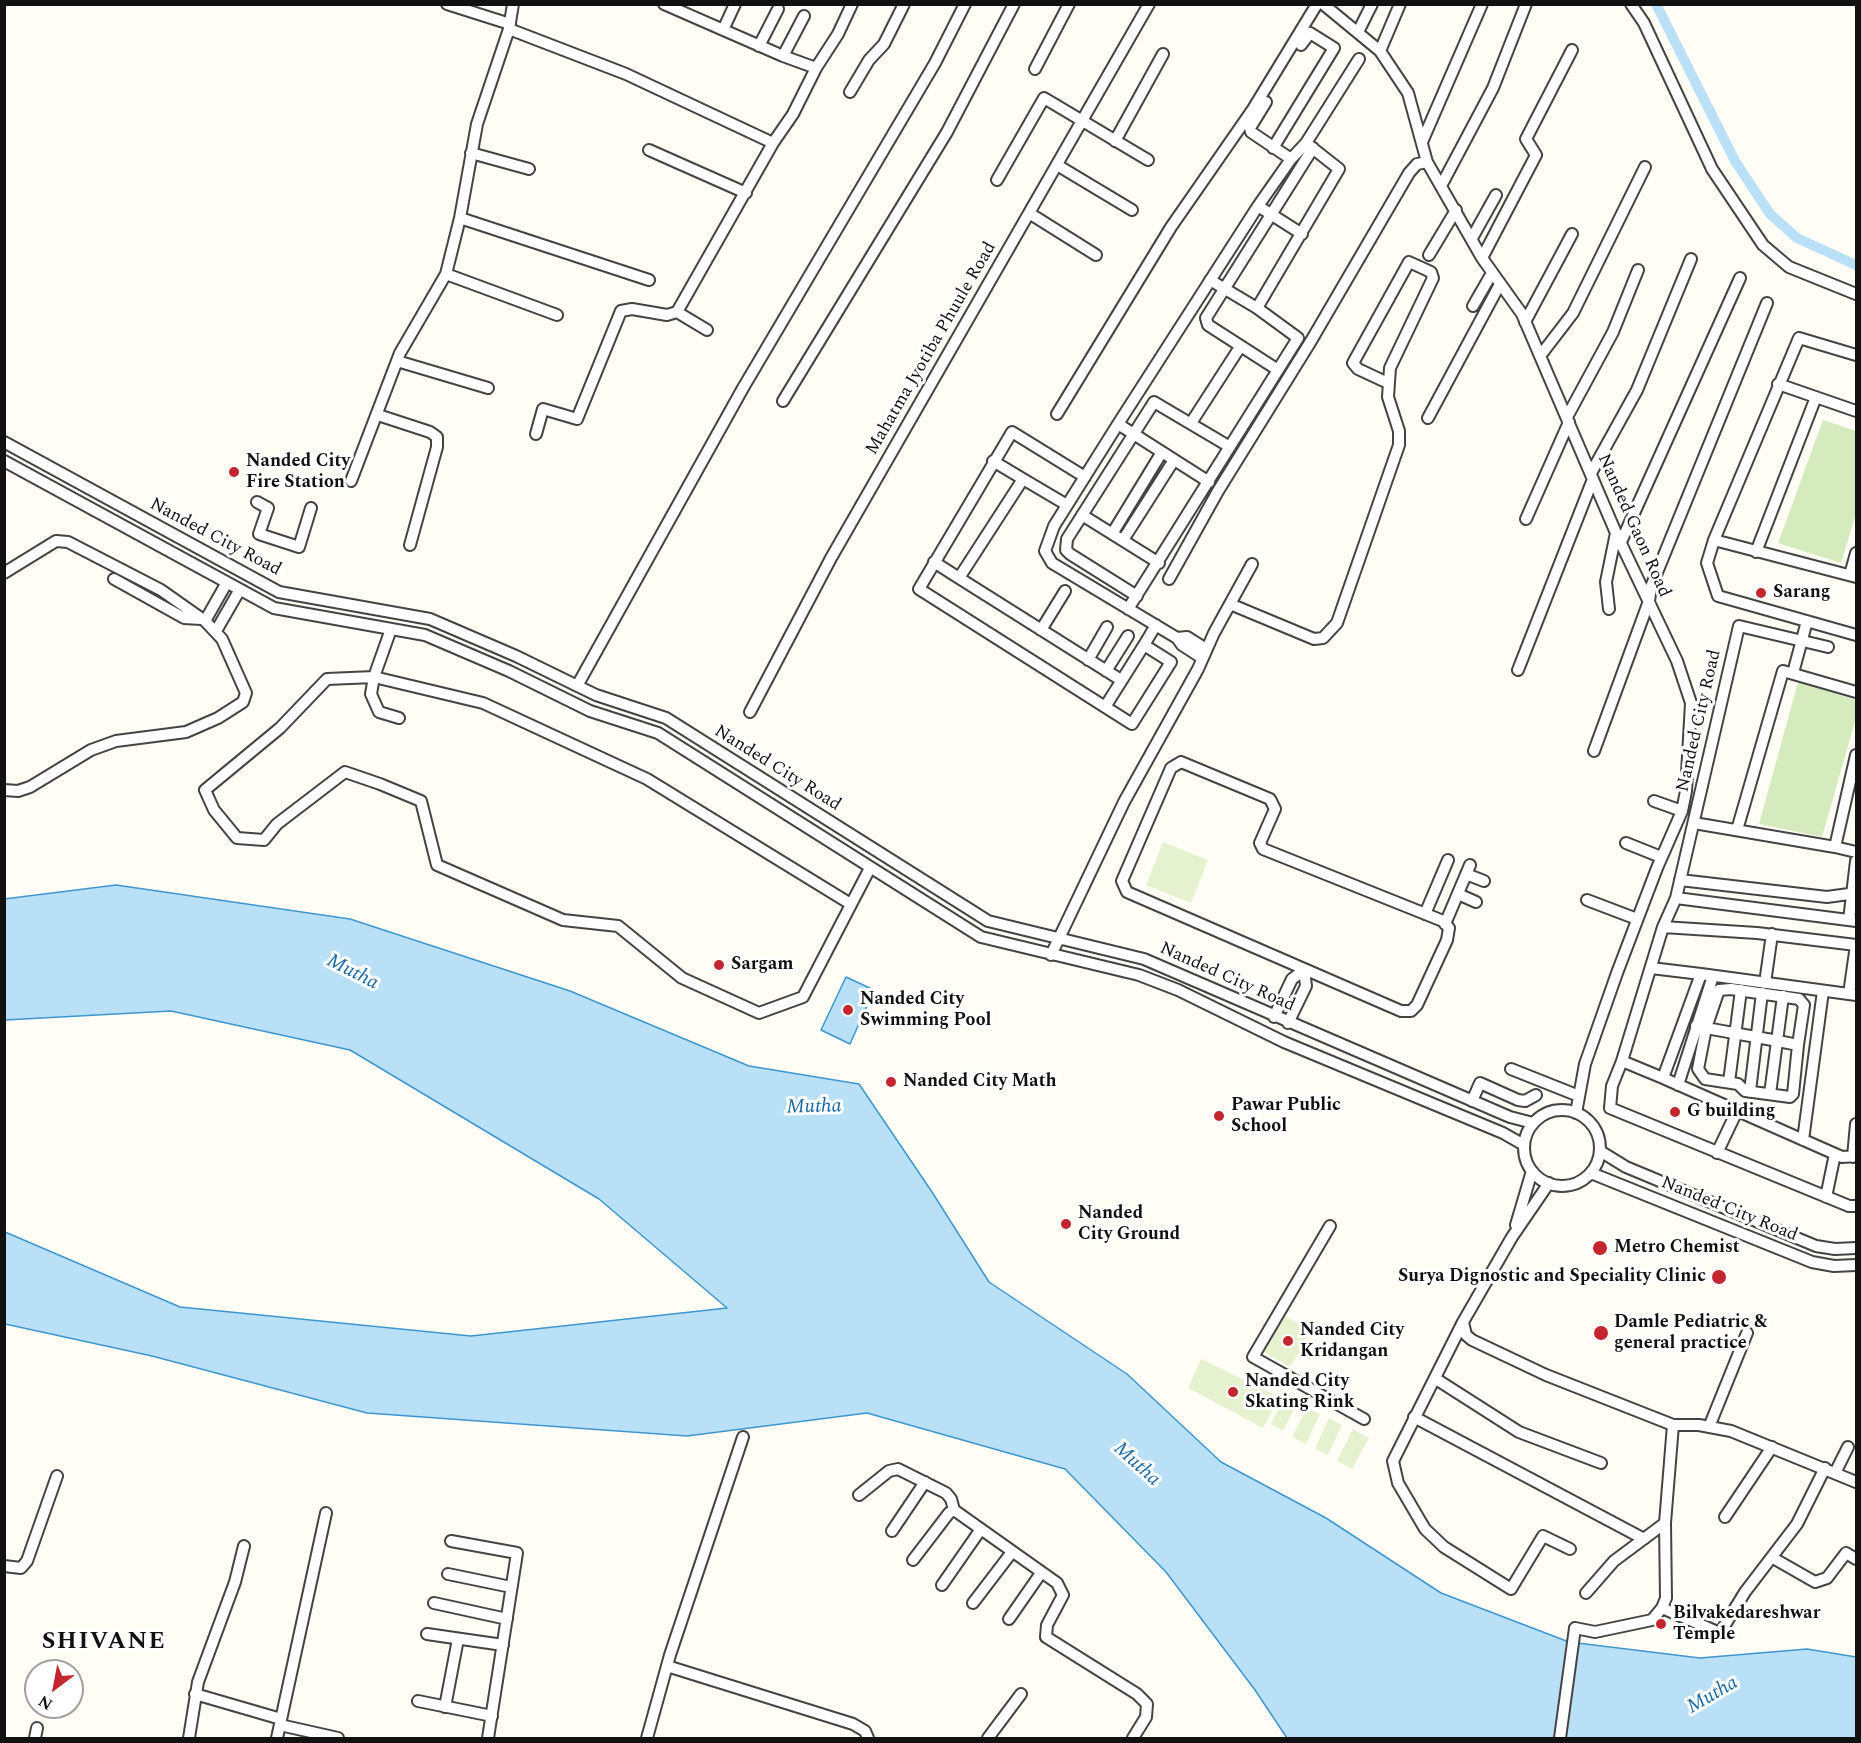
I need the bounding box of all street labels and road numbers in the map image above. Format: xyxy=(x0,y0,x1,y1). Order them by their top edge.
street label: Mahatma Jyotiba Phuule Road xyxy=(862,239,1002,459)
street label: Nanded Gaon Road xyxy=(1592,451,1674,601)
street label: Nanded City Road xyxy=(146,494,284,582)
street label: Nanded City Road xyxy=(1673,648,1727,794)
street label: Nanded City Road xyxy=(710,721,844,817)
street label: Nanded City Road xyxy=(1156,939,1298,1017)
street label: Nanded City Road xyxy=(1657,1173,1801,1247)

